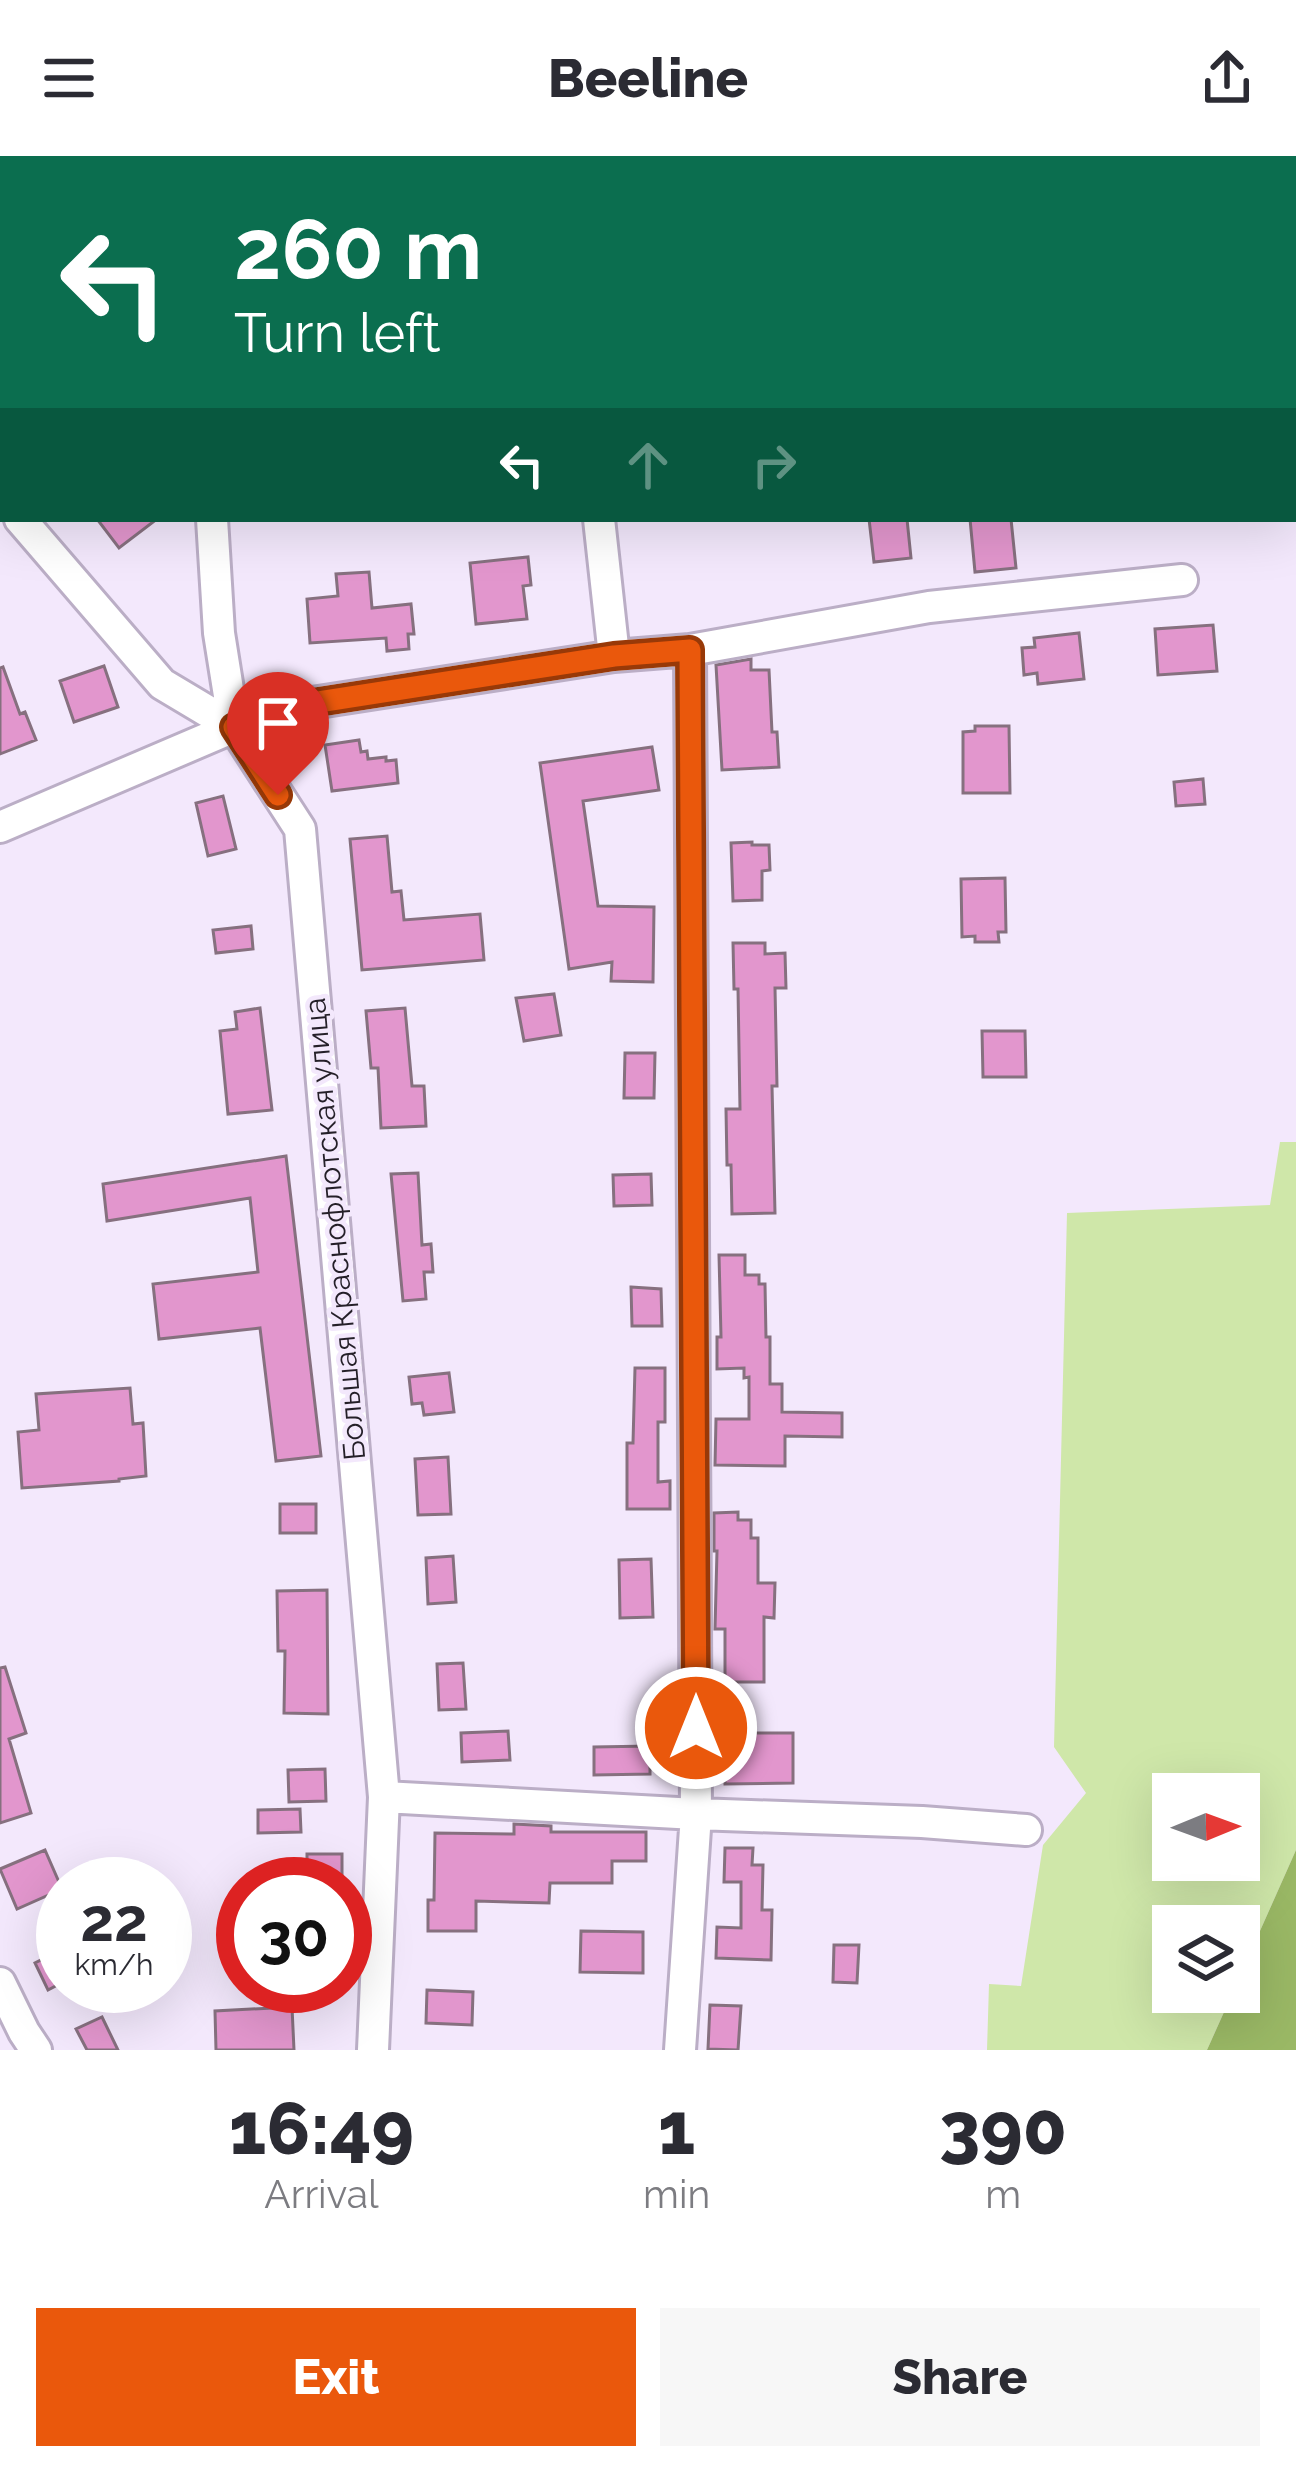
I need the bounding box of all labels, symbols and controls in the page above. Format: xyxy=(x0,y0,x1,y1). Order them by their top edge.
icon: menu xyxy=(36,45,102,111)
icon: share xyxy=(1194,45,1260,111)
text: Beeline xyxy=(548,46,748,110)
text: 260 m xyxy=(234,200,482,299)
icon: left xyxy=(36,204,192,360)
text: Turn left xyxy=(234,301,441,365)
icon: left xyxy=(489,432,555,498)
icon: ahead xyxy=(615,432,681,498)
icon: right xyxy=(741,432,807,498)
pin xyxy=(227,672,329,795)
icon: arrive xyxy=(245,690,311,756)
street label: Большая Краснофлотская улица xyxy=(297,996,372,1462)
position arrow xyxy=(633,1665,759,1791)
north arrow xyxy=(1152,1773,1260,1881)
map controls xyxy=(1152,1773,1260,2013)
speed limit sign: 30 xyxy=(216,1857,372,2013)
text: 22 xyxy=(80,1885,148,1955)
button: layers xyxy=(1152,1905,1260,2013)
text: km/h xyxy=(74,1947,154,1982)
text: 16:49 xyxy=(229,2086,414,2171)
text: 1 xyxy=(658,2086,695,2171)
text: 390 xyxy=(939,2086,1067,2171)
text: Arrival xyxy=(264,2171,379,2217)
text: min xyxy=(643,2171,710,2217)
text: m xyxy=(985,2171,1021,2217)
button: Exit xyxy=(36,2308,636,2446)
button: Share xyxy=(660,2308,1260,2446)

